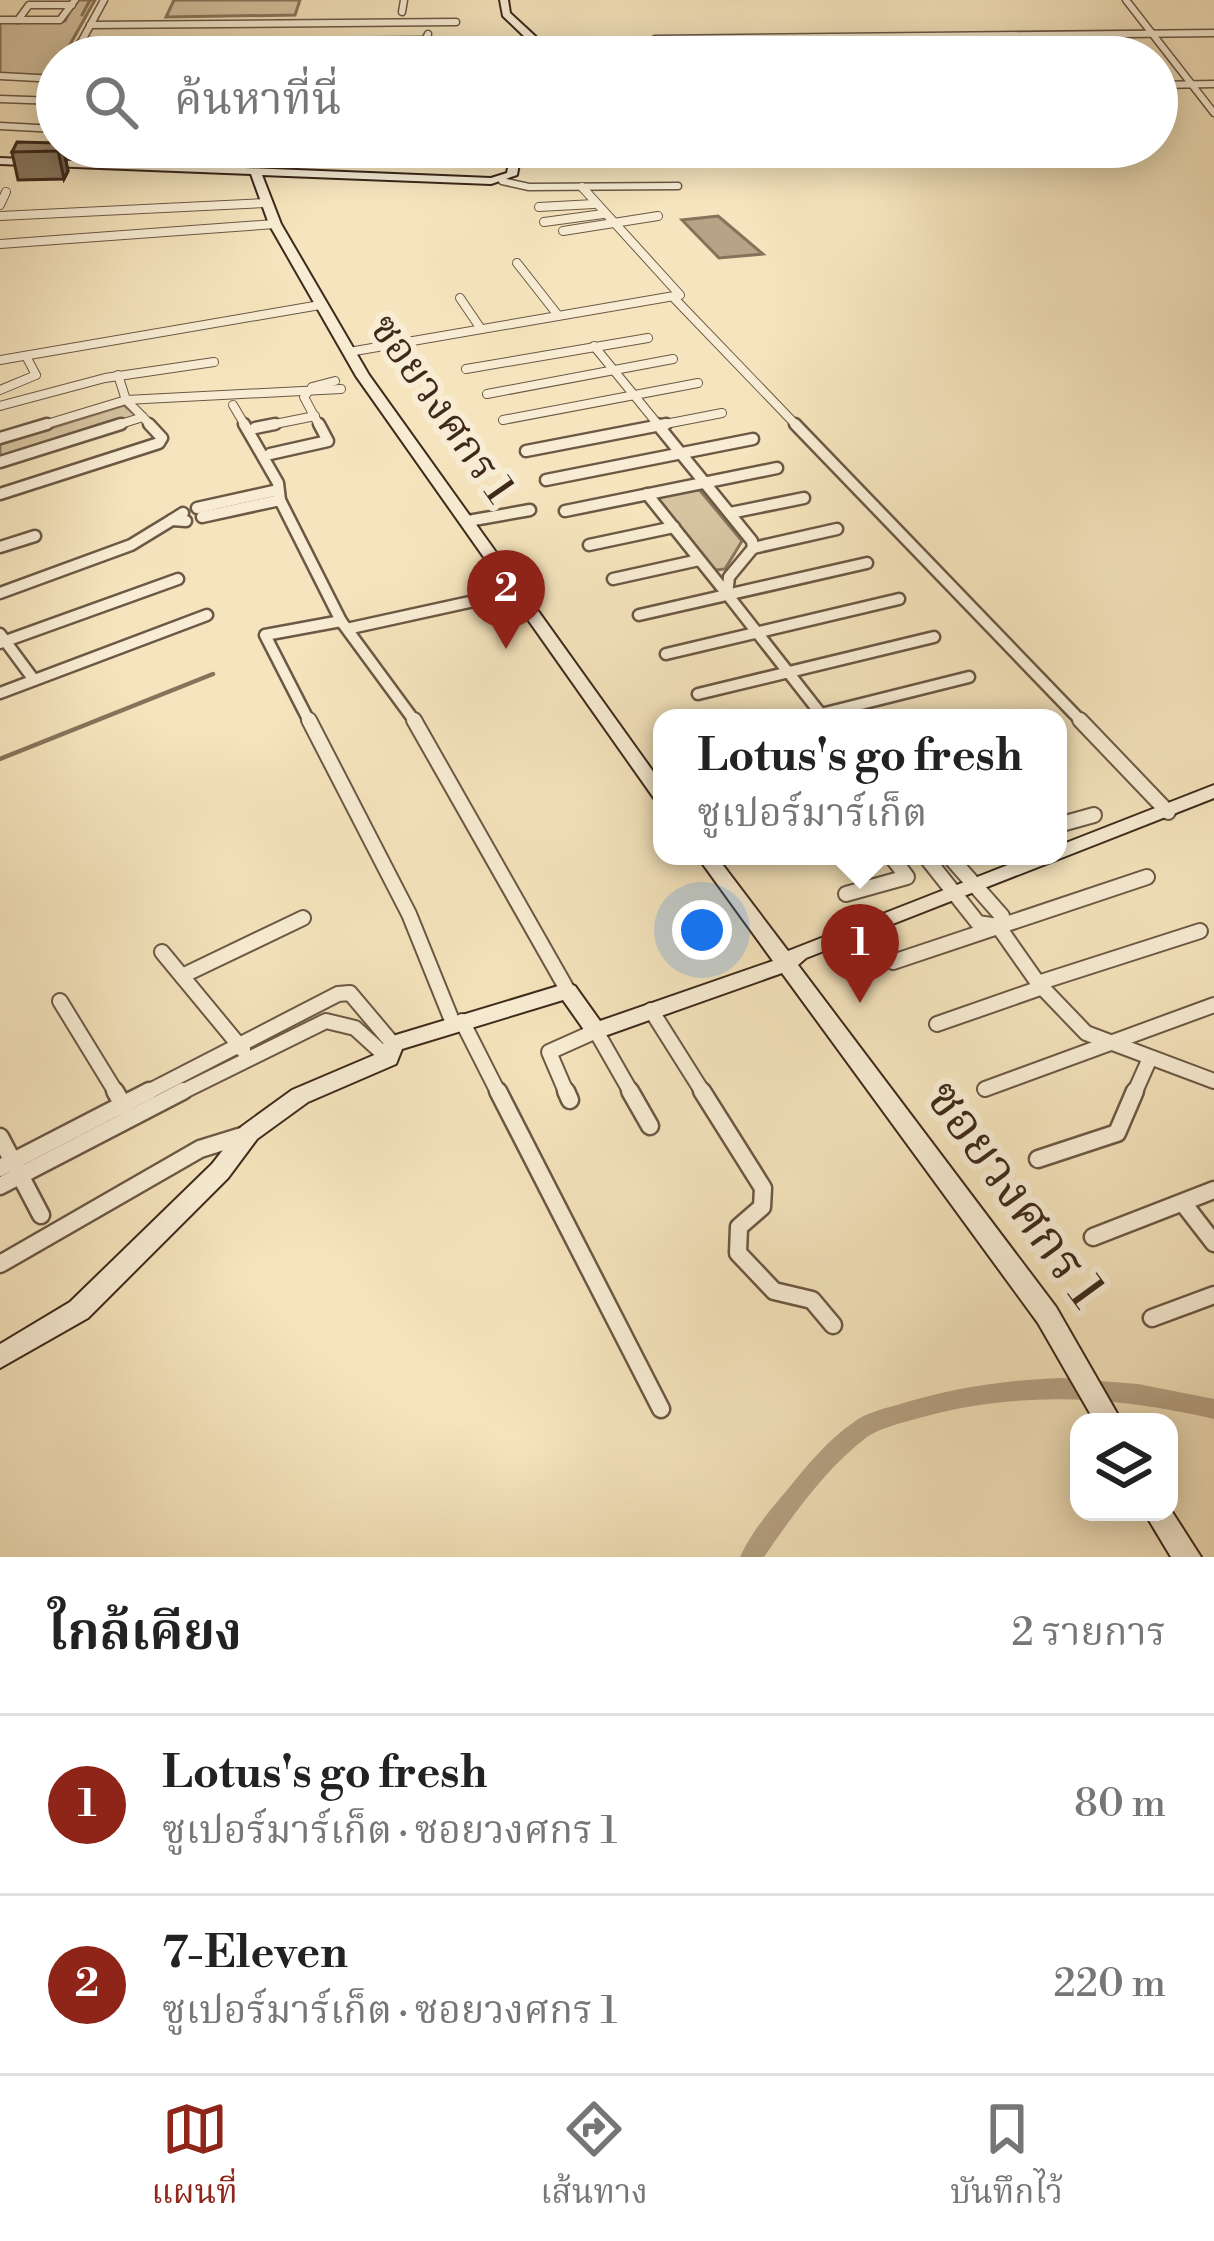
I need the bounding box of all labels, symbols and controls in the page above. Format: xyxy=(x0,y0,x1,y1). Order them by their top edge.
search box xyxy=(36,36,1178,168)
icon: search xyxy=(78,69,144,135)
text: ค้นหาที่นี่ xyxy=(174,72,342,129)
street label: ซอยวงศกร 1 xyxy=(357,304,525,514)
pin: 2 xyxy=(467,550,545,649)
popup xyxy=(653,709,1067,865)
text: Lotus's go fresh xyxy=(697,728,1023,785)
text: ซูเปอร์มาร์เก็ต xyxy=(697,790,927,839)
your location xyxy=(672,900,732,960)
pin: 1 xyxy=(821,904,899,1003)
street label: ซอยวงศกร 1 xyxy=(910,1069,1118,1321)
map controls xyxy=(1070,1413,1178,1521)
button: layers xyxy=(1070,1413,1178,1521)
text: ใกล้เคียง xyxy=(48,1602,242,1666)
text: 2 รายการ xyxy=(1012,1609,1166,1658)
text: Lotus's go fresh xyxy=(162,1745,488,1802)
text: 1 xyxy=(78,1780,96,1829)
text: 80 m xyxy=(1074,1780,1166,1829)
text: ซูเปอร์มาร์เก็ต · ซอยวงศกร 1 xyxy=(162,1807,617,1856)
text: 7-Eleven xyxy=(162,1925,348,1982)
text: 2 xyxy=(75,1960,99,2009)
text: 220 m xyxy=(1053,1960,1166,2009)
text: ซูเปอร์มาร์เก็ต · ซอยวงศกร 1 xyxy=(162,1987,617,2036)
tab: แผนที่ xyxy=(151,2096,238,2221)
tab: เส้นทาง xyxy=(540,2096,648,2221)
tab: บันทึกไว้ xyxy=(950,2096,1063,2221)

